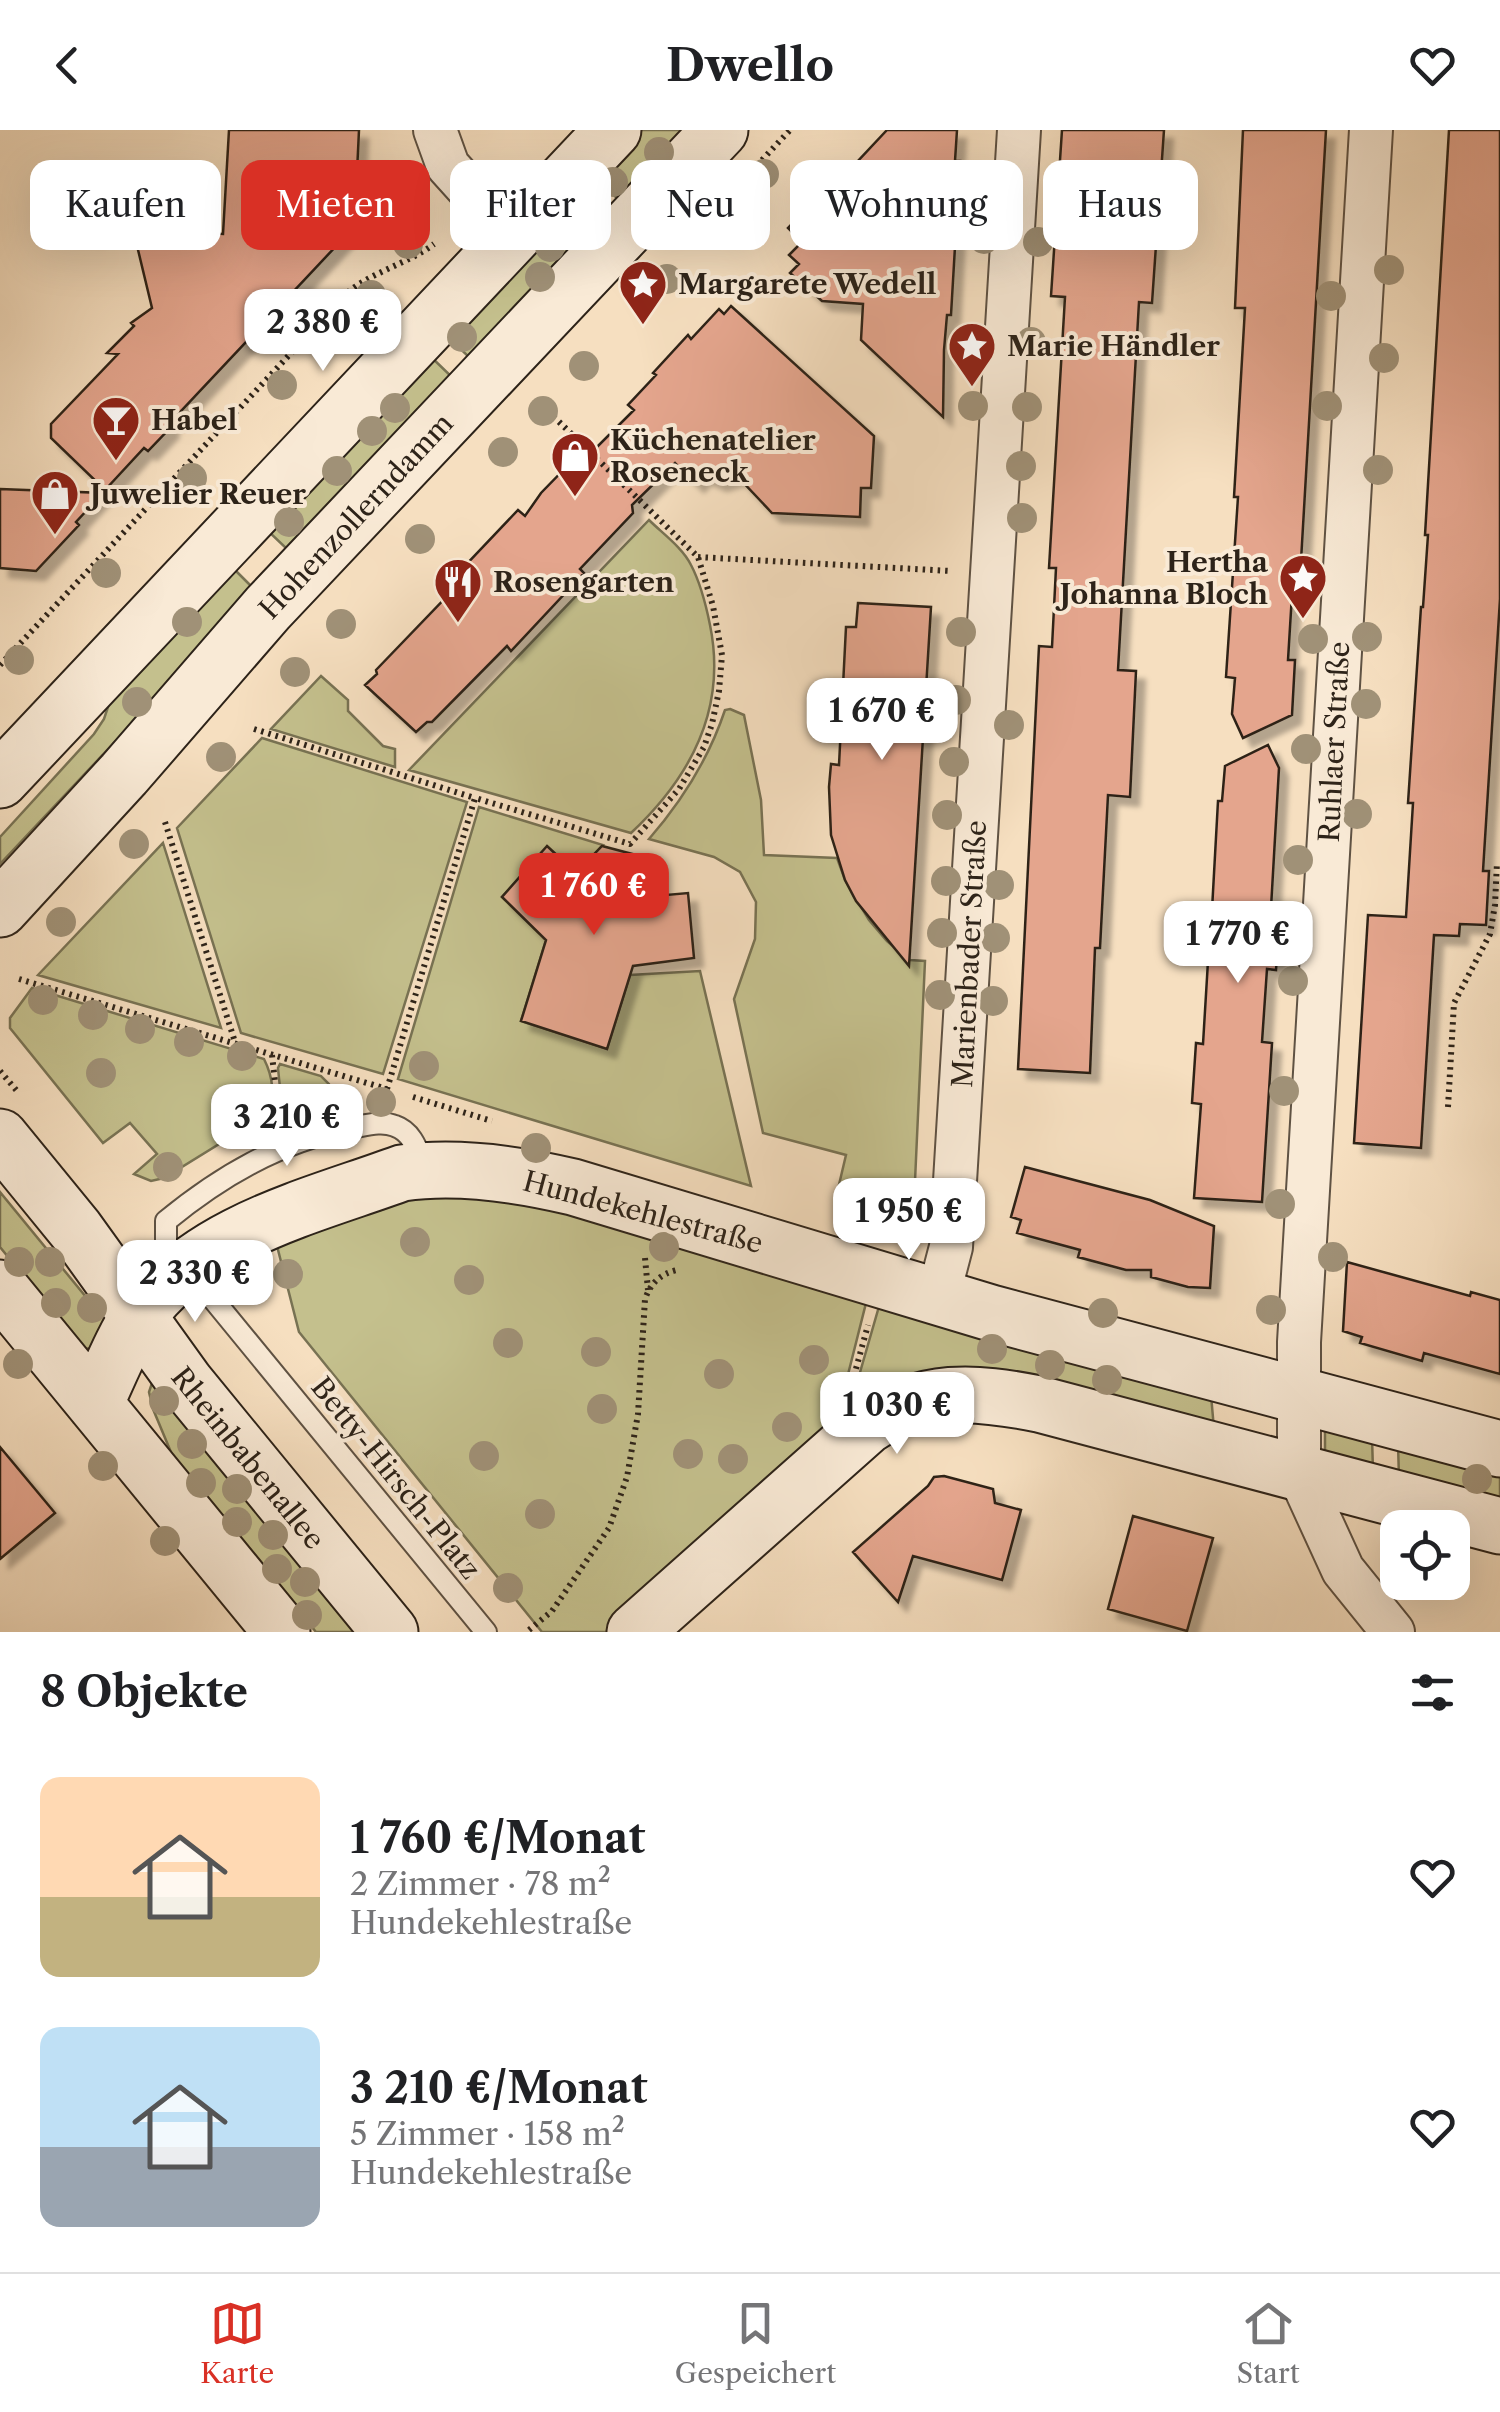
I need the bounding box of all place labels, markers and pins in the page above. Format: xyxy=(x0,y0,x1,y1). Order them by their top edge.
place icon: Margarete Wedell xyxy=(617,258,669,326)
place label: Margarete Wedell xyxy=(678,267,937,301)
pin: 2 380 € xyxy=(231,289,415,374)
place icon: Marie Händler xyxy=(946,320,998,388)
place label: Marie Händler xyxy=(1007,329,1220,363)
bar icon: Habel xyxy=(90,394,142,462)
place label: Habel xyxy=(151,403,238,437)
place label: Küchenatelier Roseneck xyxy=(610,423,816,489)
shop icon: Küchenatelier Roseneck xyxy=(549,430,601,498)
shop icon: Juwelier Reuer xyxy=(29,468,81,536)
place label: Juwelier Reuer xyxy=(85,477,306,511)
place label: Hertha Johanna Bloch xyxy=(1055,545,1269,611)
place icon: Hertha Johanna Bloch xyxy=(1277,552,1329,620)
restaurant icon: Rosengarten xyxy=(432,556,484,624)
place label: Rosengarten xyxy=(493,565,674,599)
pin: 1 670 € xyxy=(790,678,974,763)
pin: 1 760 € xyxy=(502,853,686,938)
pin: 1 770 € xyxy=(1146,901,1330,986)
pin: 3 210 € xyxy=(195,1084,379,1169)
pin: 1 950 € xyxy=(817,1178,1001,1263)
pin: 2 330 € xyxy=(103,1240,287,1325)
pin: 1 030 € xyxy=(805,1372,989,1457)

